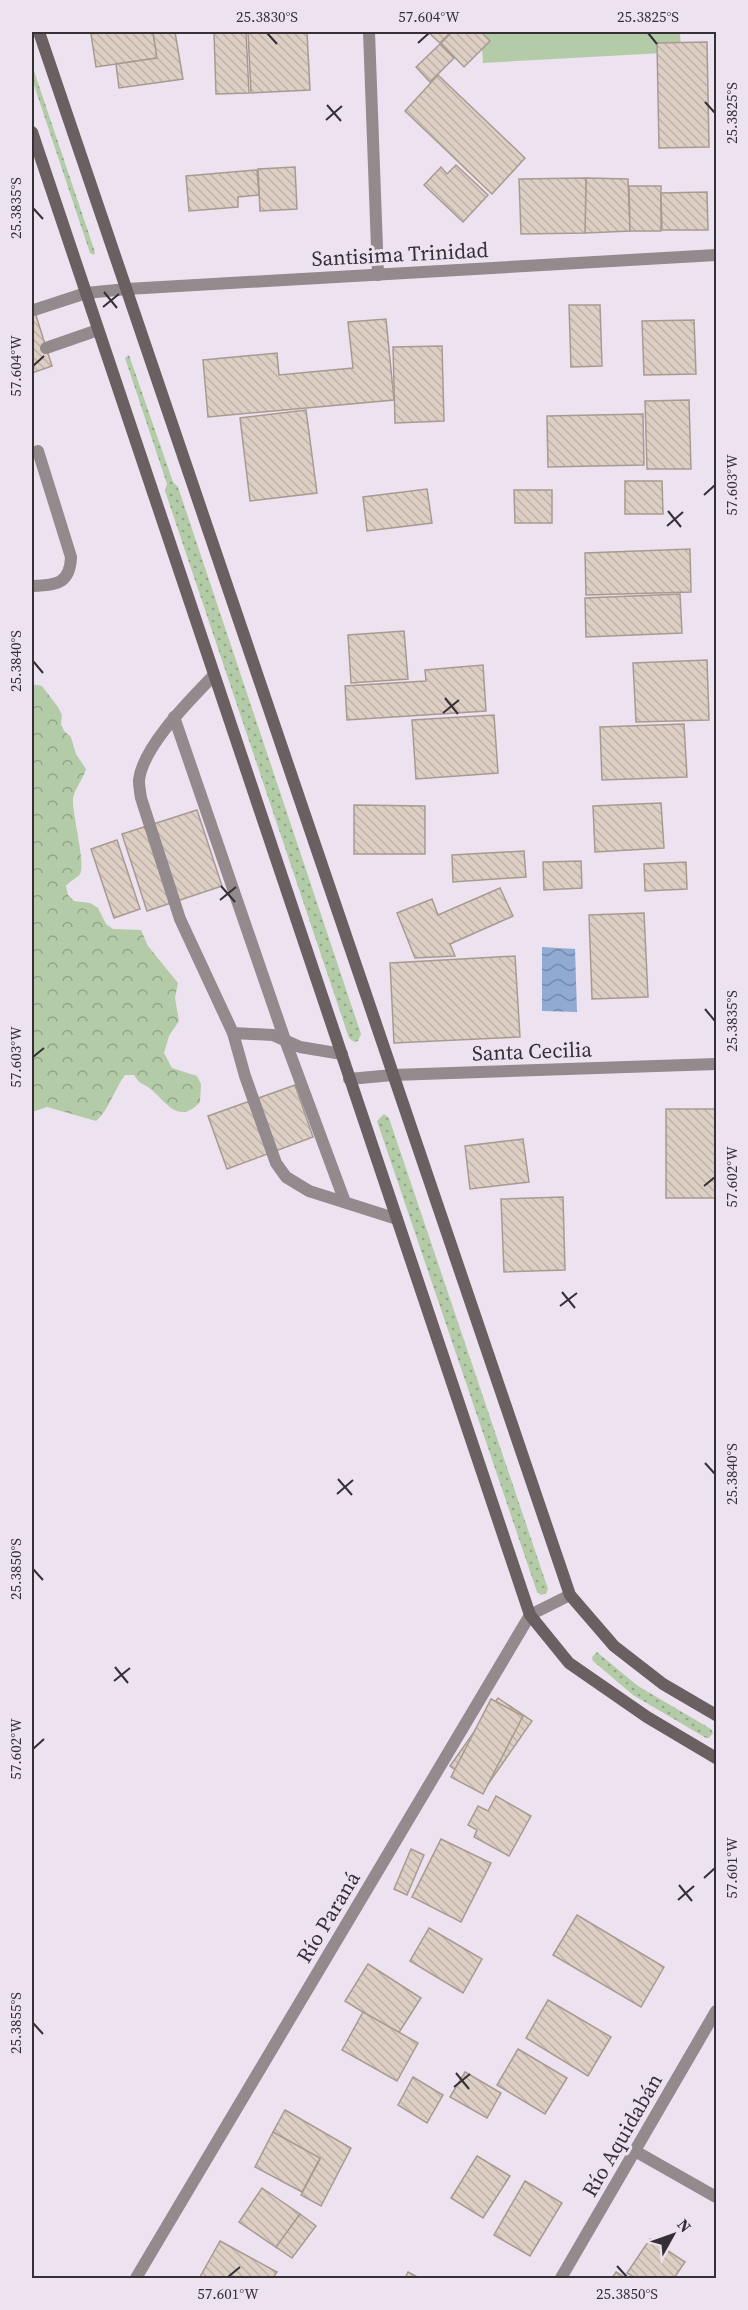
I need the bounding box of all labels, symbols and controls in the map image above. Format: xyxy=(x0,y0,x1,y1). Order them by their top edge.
text: 25.3830°S xyxy=(236,6,298,27)
text: 57.604°W xyxy=(398,6,460,27)
text: 25.3825°S xyxy=(617,6,679,27)
text: 25.3825°S xyxy=(721,82,742,144)
text: 25.3835°S xyxy=(5,177,26,239)
street label: Santisima Trinidad xyxy=(311,235,489,273)
text: 57.604°W xyxy=(5,335,26,397)
text: 57.603°W xyxy=(721,454,742,516)
text: 25.3840°S xyxy=(5,630,26,692)
text: 25.3835°S xyxy=(721,990,742,1052)
text: 57.603°W xyxy=(5,1026,26,1088)
street label: Santa Cecilia xyxy=(472,1034,593,1068)
text: 57.602°W xyxy=(721,1146,742,1208)
text: 25.3840°S xyxy=(721,1443,742,1505)
text: 25.3850°S xyxy=(5,1538,26,1600)
text: 57.602°W xyxy=(5,1718,26,1780)
text: 57.601°W xyxy=(721,1837,742,1899)
street label: Río Paraná xyxy=(289,1866,367,1968)
text: 25.3855°S xyxy=(5,1992,26,2054)
street label: Río Aquidabán xyxy=(575,2068,669,2202)
north arrow xyxy=(643,2205,703,2265)
text: N xyxy=(672,2214,697,2237)
text: 57.601°W xyxy=(197,2283,259,2304)
text: 25.3850°S xyxy=(596,2283,658,2304)

